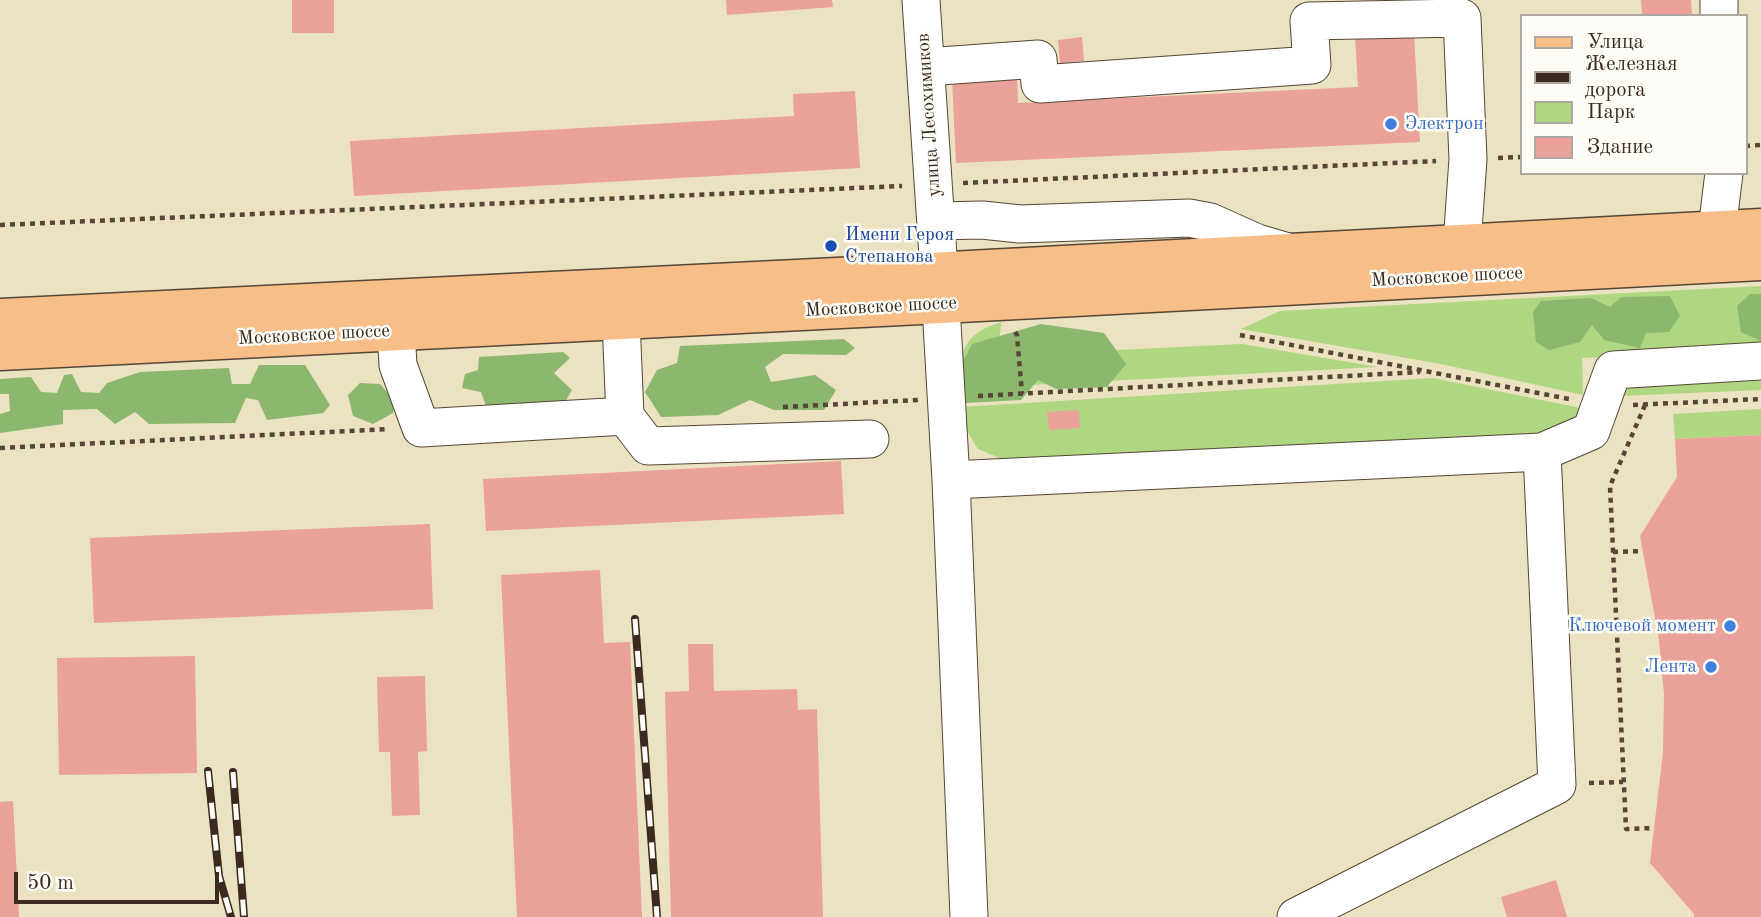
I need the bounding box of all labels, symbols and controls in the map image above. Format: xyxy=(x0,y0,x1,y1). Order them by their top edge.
legend xyxy=(1520,14,1747,175)
street label: улица Лесохимиков xyxy=(912,32,946,198)
text: Улица xyxy=(1587,32,1644,53)
text: Железная дорога xyxy=(1585,54,1678,101)
text: Парк xyxy=(1587,102,1635,123)
place label: Электрон xyxy=(1405,113,1484,135)
marker: Электрон xyxy=(1383,116,1399,132)
text: Здание xyxy=(1587,137,1653,158)
place label: Имени Героя Степанова xyxy=(845,224,954,268)
marker: Имени Героя Степанова xyxy=(823,238,839,254)
street label: Московское шоссе xyxy=(1370,262,1524,292)
street label: Московское шоссе xyxy=(804,292,958,322)
street label: Московское шоссе xyxy=(237,320,391,350)
place label: Ключевой момент xyxy=(1568,615,1716,637)
marker: Ключевой момент xyxy=(1722,618,1738,634)
place label: Лента xyxy=(1645,656,1697,678)
marker: Лента xyxy=(1703,659,1719,675)
scale bar xyxy=(18,858,222,902)
text: 50 m xyxy=(27,873,74,894)

